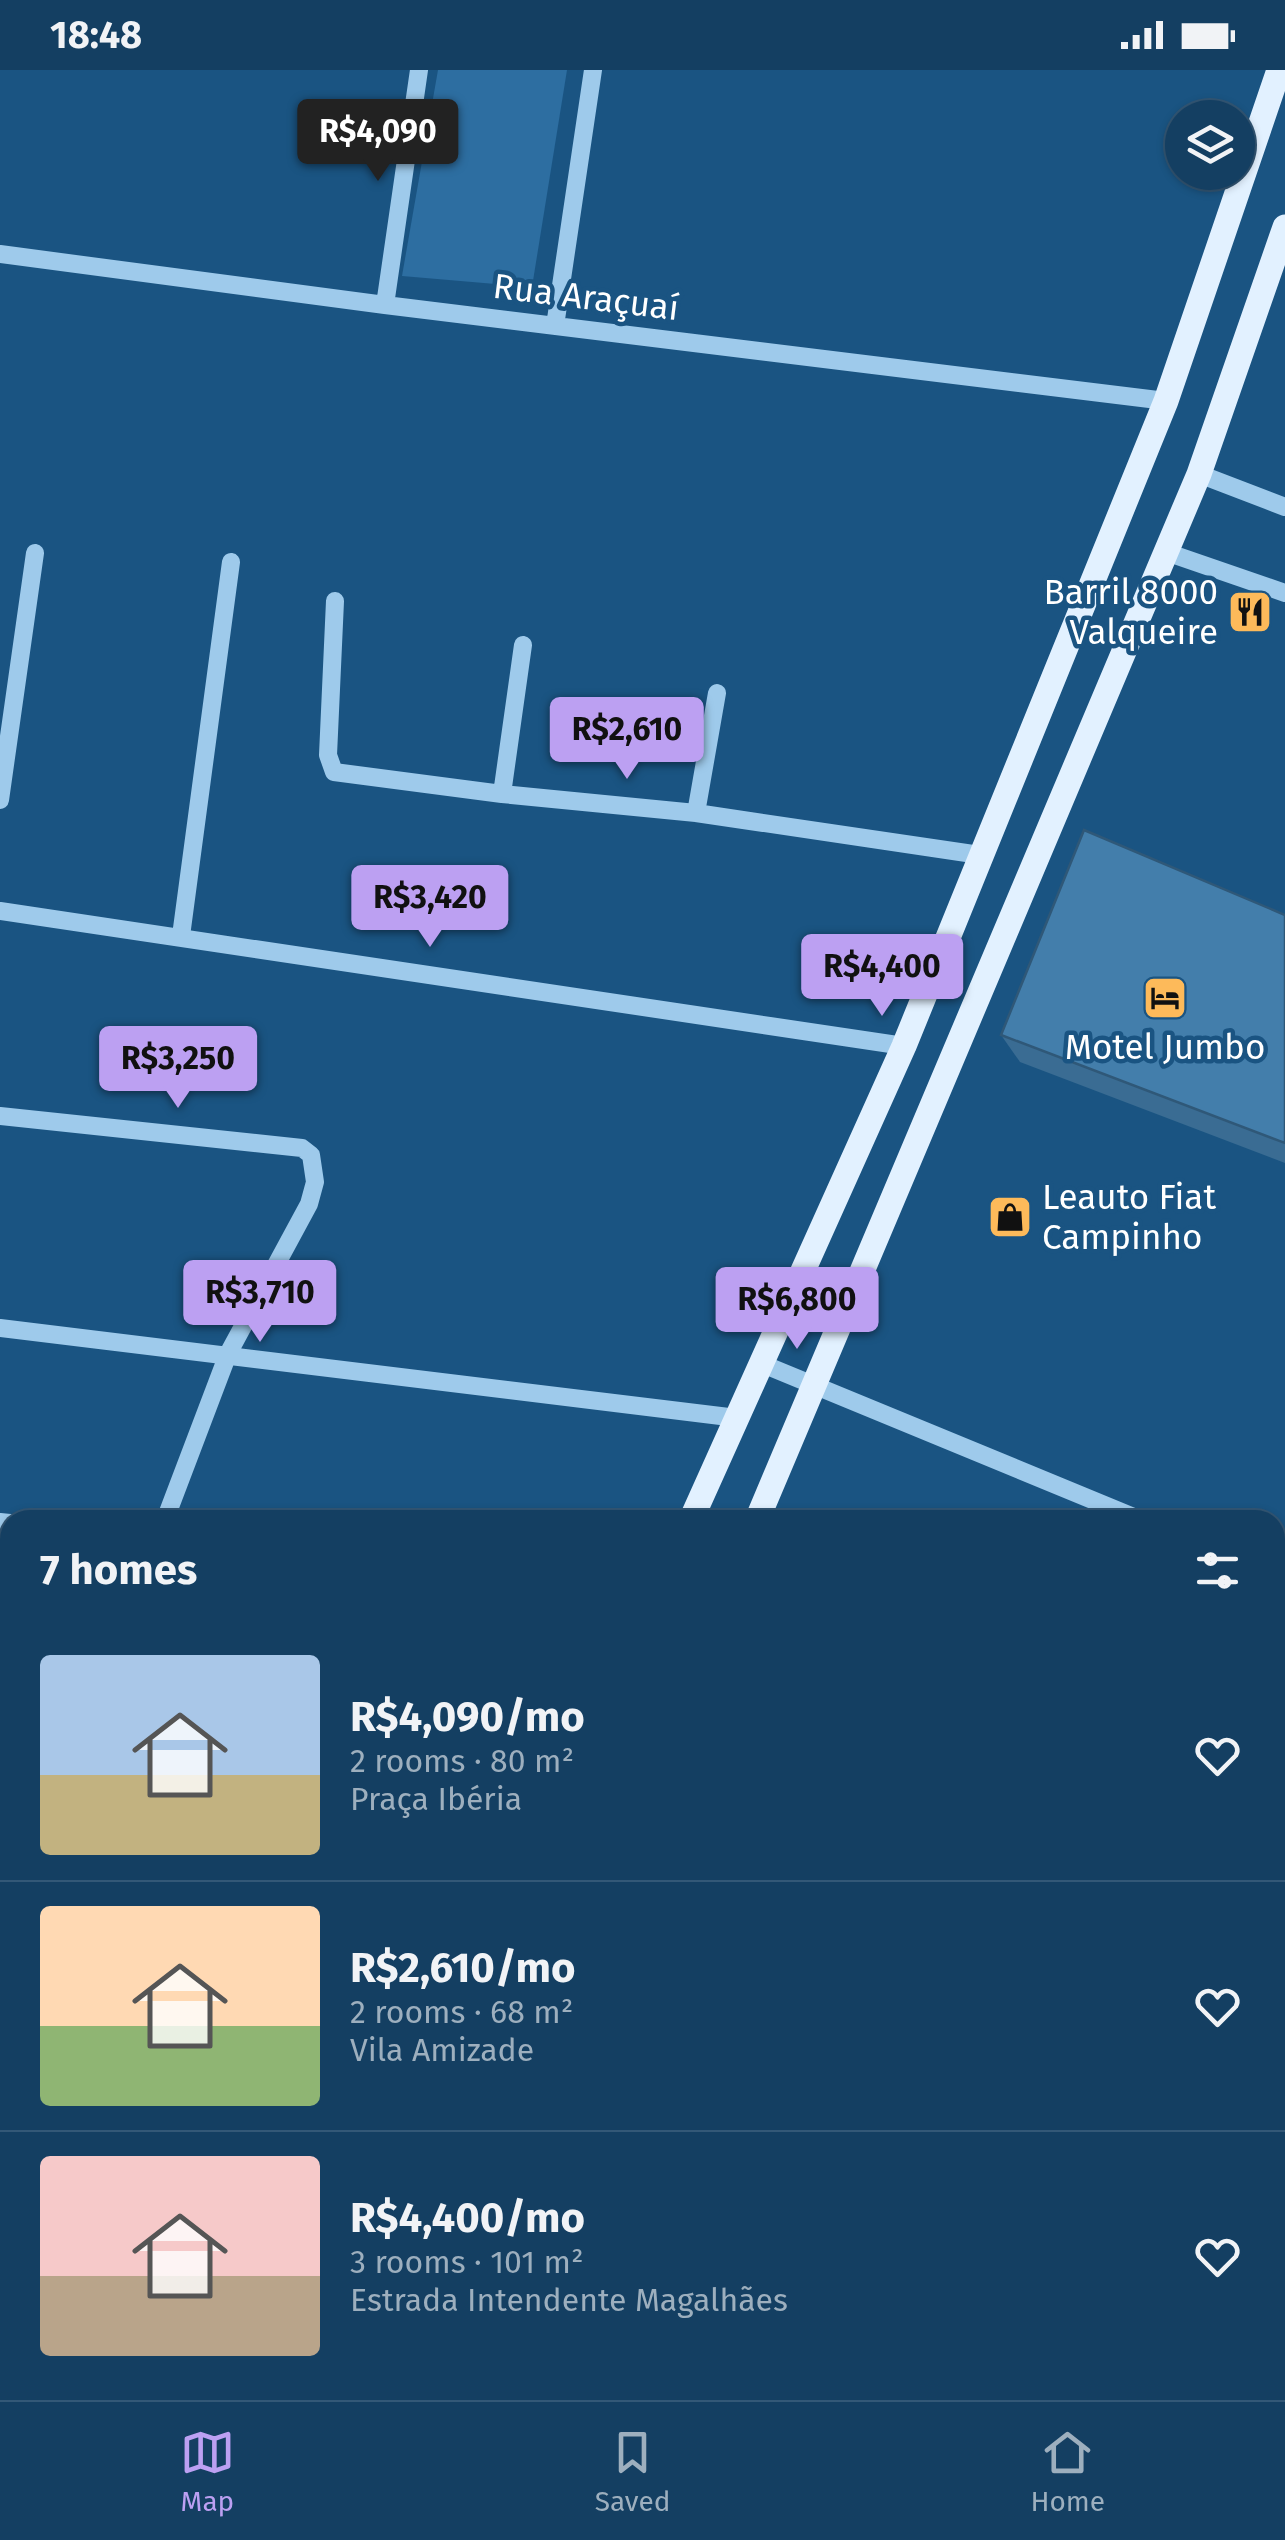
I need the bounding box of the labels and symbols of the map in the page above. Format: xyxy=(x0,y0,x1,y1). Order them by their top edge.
pin: R$4,090 xyxy=(286,99,470,184)
street label: Rua Araçuaí xyxy=(491,265,681,329)
place label: Barril 8000 Valqueire xyxy=(1043,571,1218,653)
restaurant icon: Barril 8000 Valqueire xyxy=(1227,589,1273,635)
pin: R$2,610 xyxy=(535,697,719,782)
pin: R$3,420 xyxy=(338,865,522,950)
pin: R$4,400 xyxy=(790,934,974,1019)
hotel icon: Motel Jumbo xyxy=(1142,975,1188,1021)
pin: R$3,250 xyxy=(86,1026,270,1111)
place label: Motel Jumbo xyxy=(1065,1026,1265,1068)
place label: Leauto Fiat Campinho xyxy=(1042,1176,1216,1258)
shop icon: Leauto Fiat Campinho xyxy=(987,1194,1033,1240)
pin: R$3,710 xyxy=(168,1260,352,1345)
pin: R$6,800 xyxy=(705,1267,889,1352)

